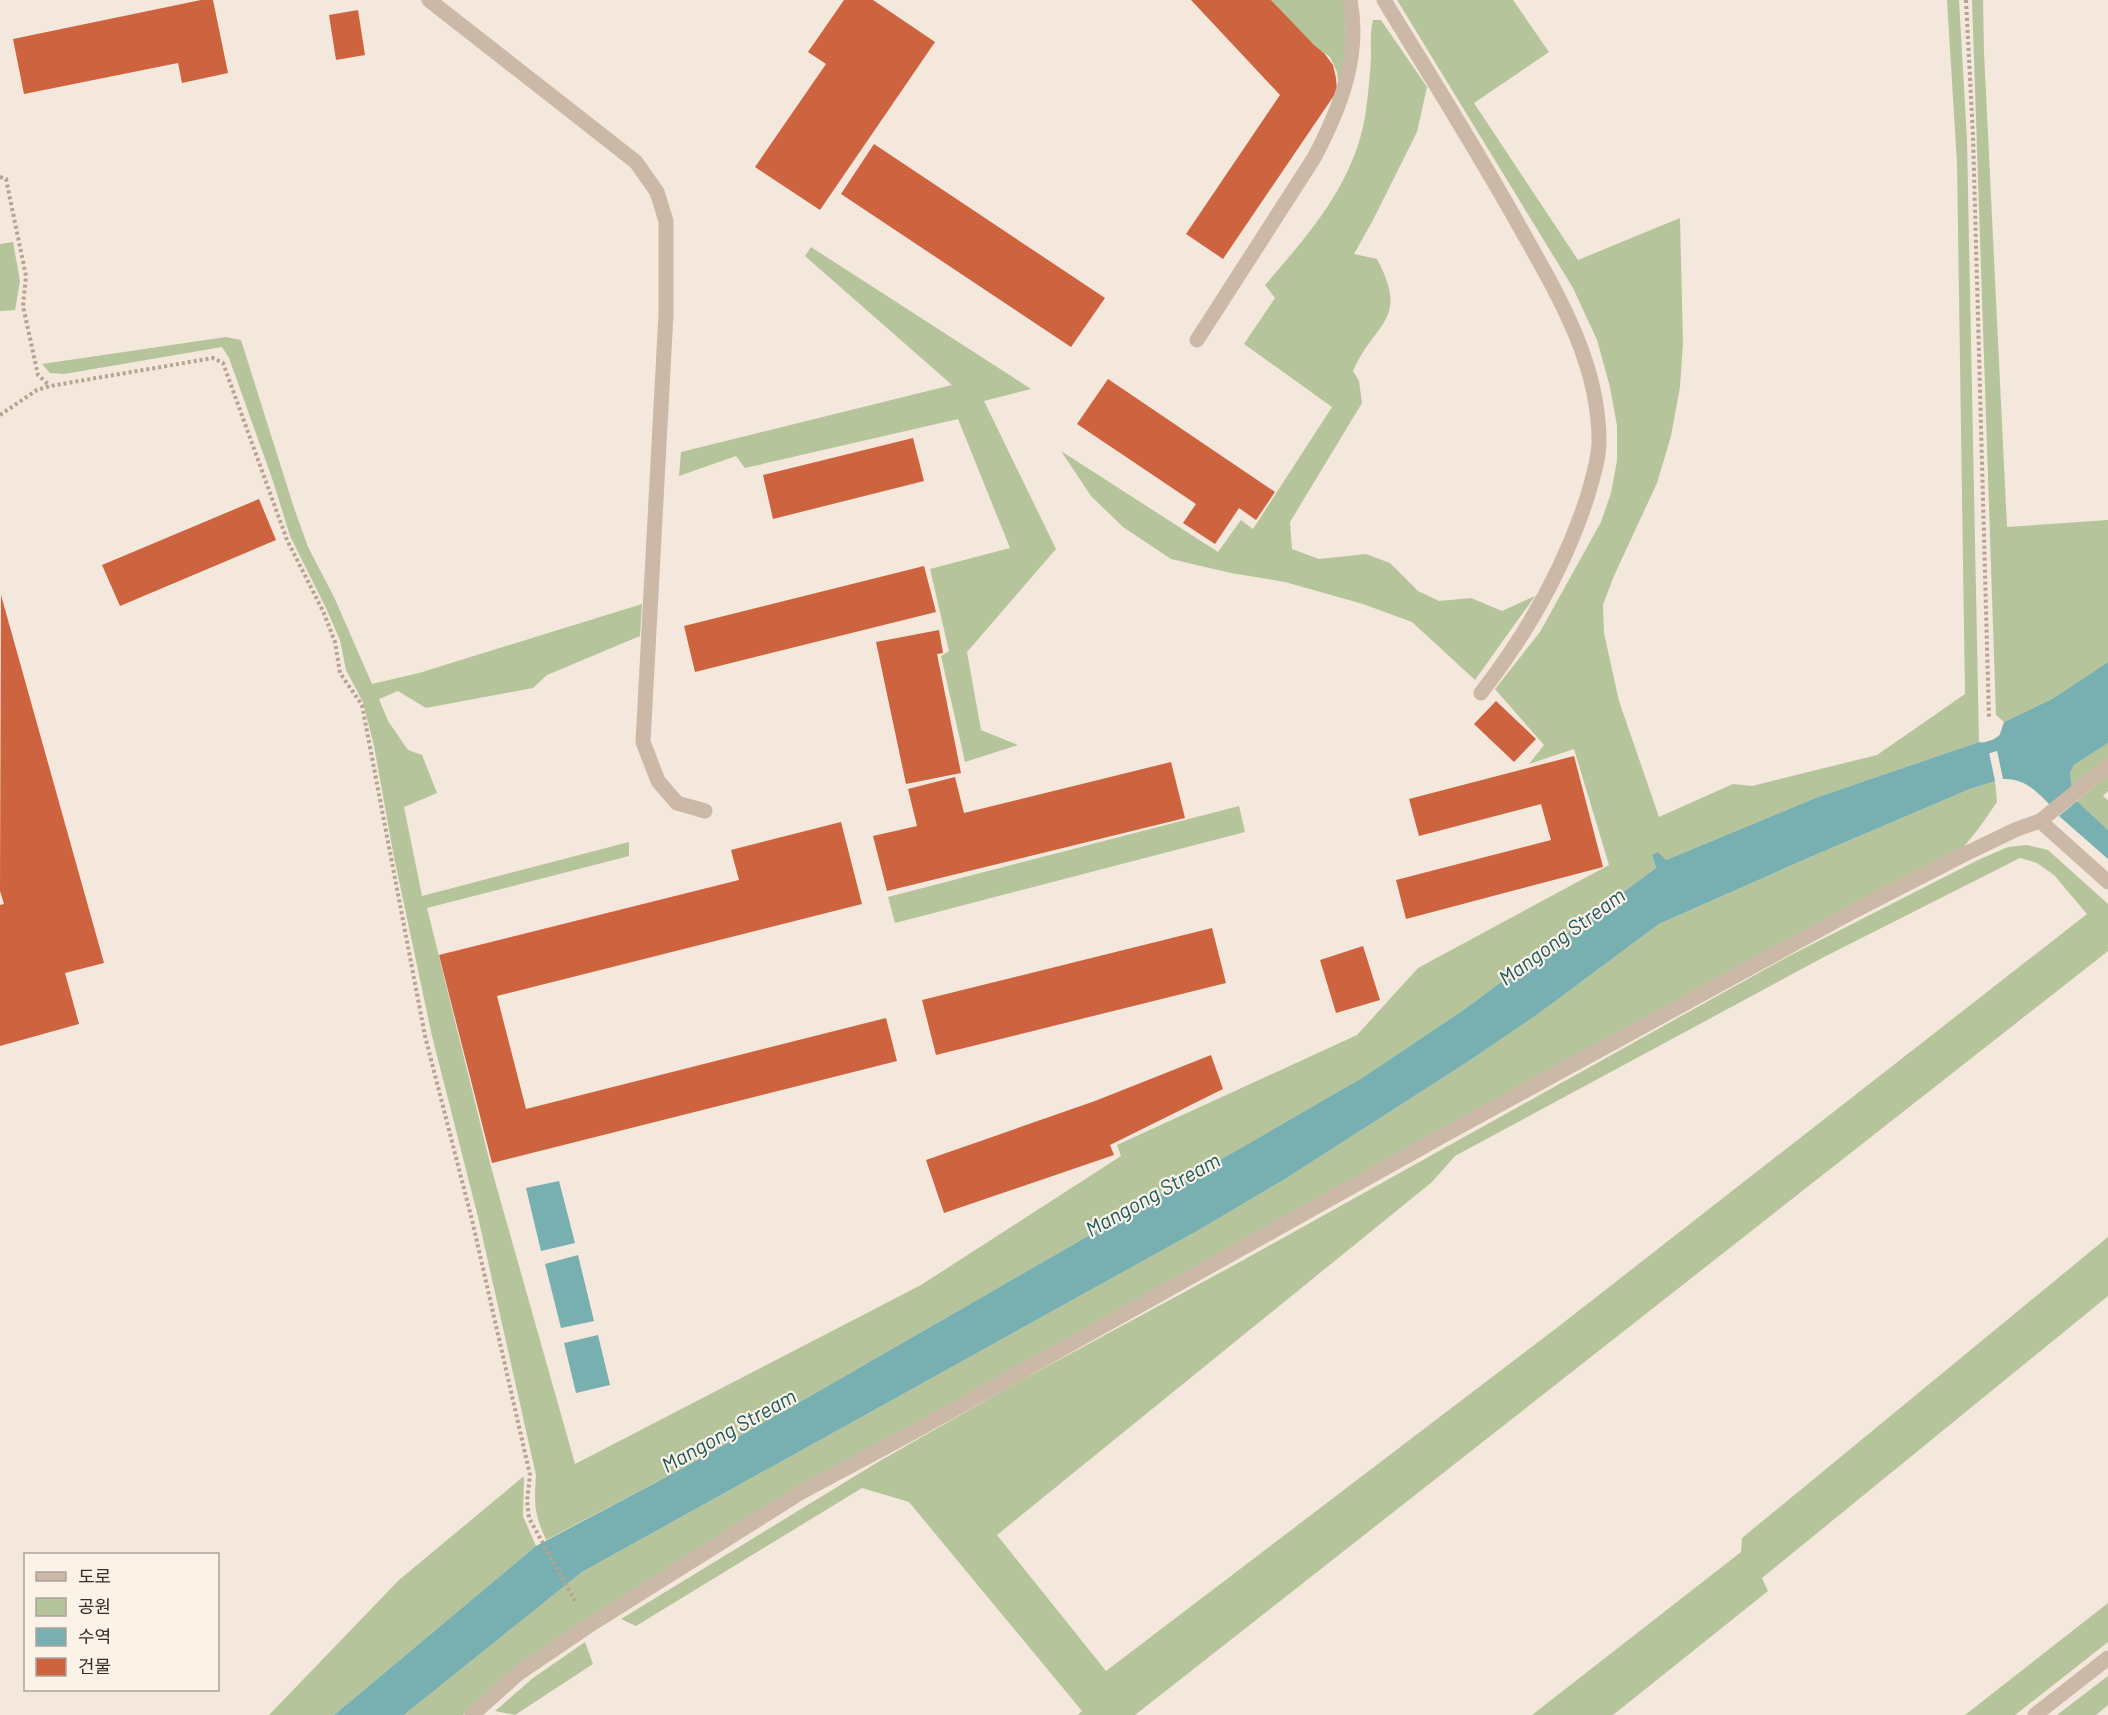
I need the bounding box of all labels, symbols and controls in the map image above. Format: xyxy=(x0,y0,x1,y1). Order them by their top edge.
water label: Mangong Stream xyxy=(1493,882,1629,990)
water label: Mangong Stream xyxy=(1081,1146,1224,1241)
water label: Mangong Stream xyxy=(657,1382,800,1477)
legend xyxy=(24,1553,219,1691)
text: 도로 xyxy=(78,1565,111,1587)
text: 공원 xyxy=(78,1595,111,1617)
text: 수역 xyxy=(78,1625,111,1647)
text: 건물 xyxy=(78,1655,111,1677)

